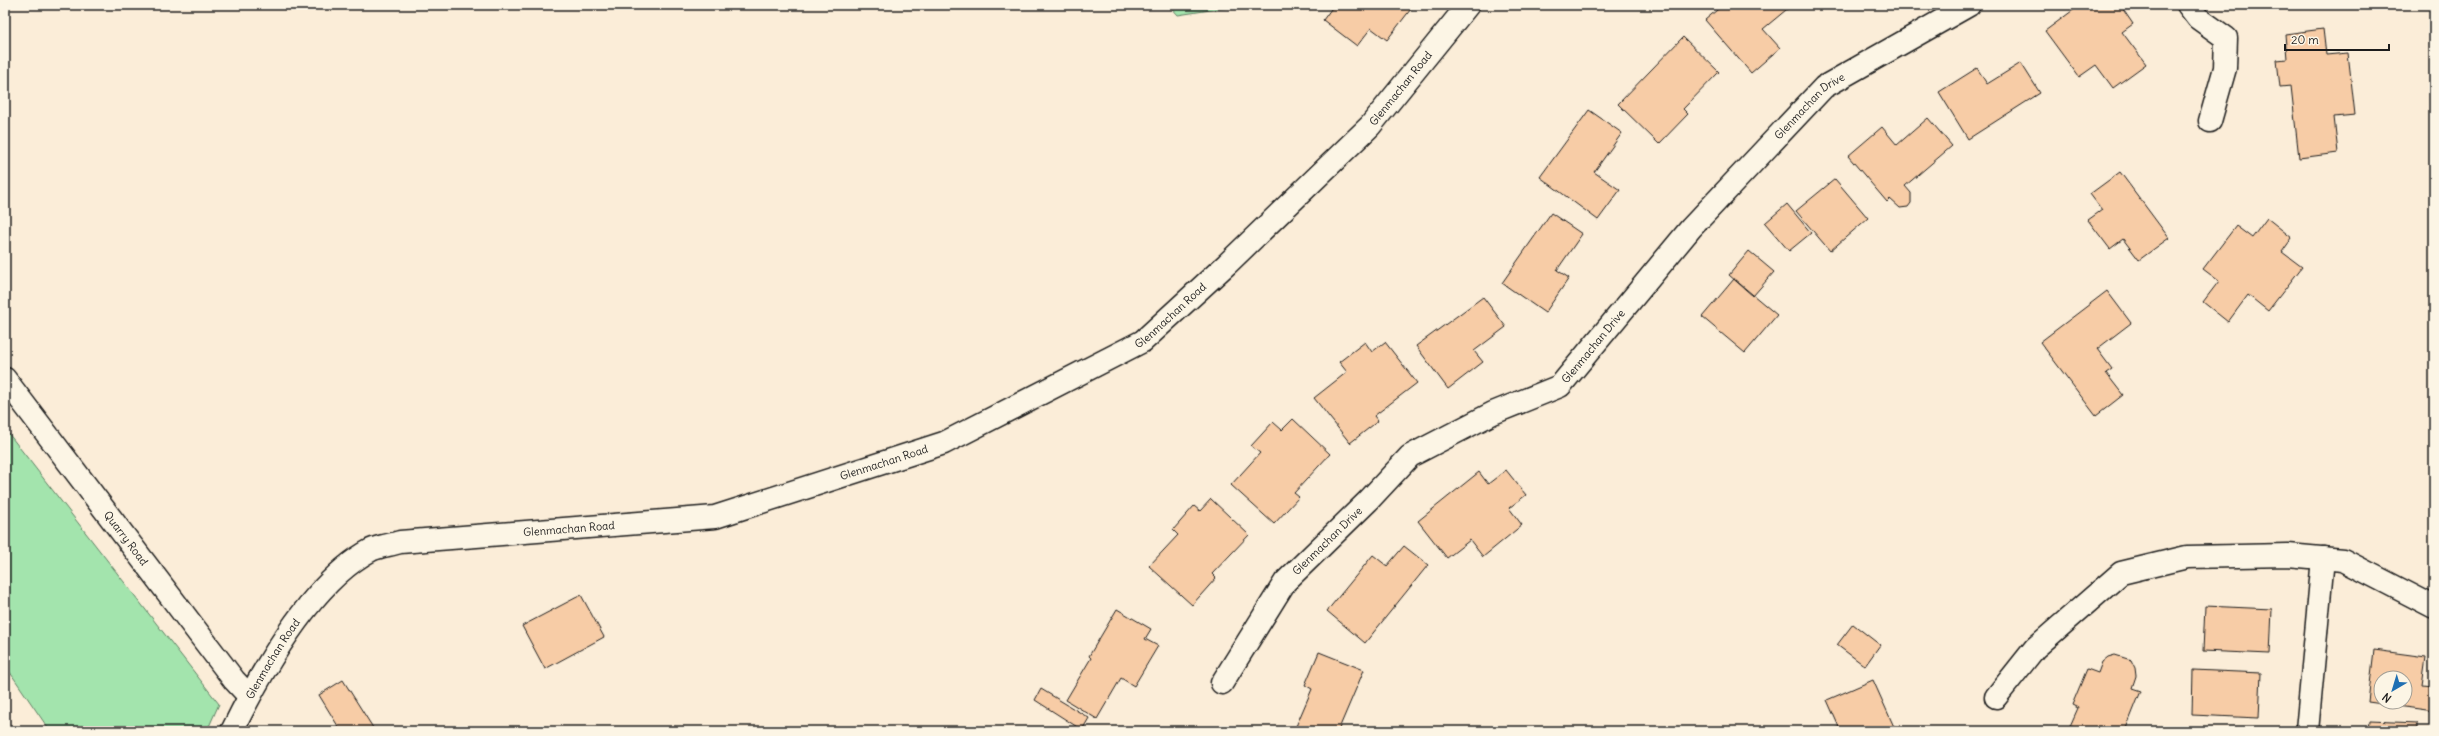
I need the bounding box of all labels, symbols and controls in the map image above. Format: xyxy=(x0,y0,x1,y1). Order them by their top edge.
scale bar xyxy=(2285,26,2389,52)
text: 20 m xyxy=(2291,32,2319,47)
street label: Glenmachan Road xyxy=(1366,48,1435,128)
street label: Glenmachan Drive xyxy=(1771,70,1847,142)
street label: Glenmachan Road xyxy=(1132,279,1209,351)
street label: Glenmachan Drive xyxy=(1558,306,1628,386)
street label: Glenmachan Road xyxy=(838,441,930,483)
street label: Glenmachan Drive xyxy=(1289,504,1365,578)
street label: Quarry Road xyxy=(101,508,152,569)
street label: Glenmachan Road xyxy=(523,518,616,539)
street label: Glenmachan Road xyxy=(243,615,303,701)
north arrow xyxy=(2373,670,2413,710)
text: N xyxy=(2380,690,2394,706)

